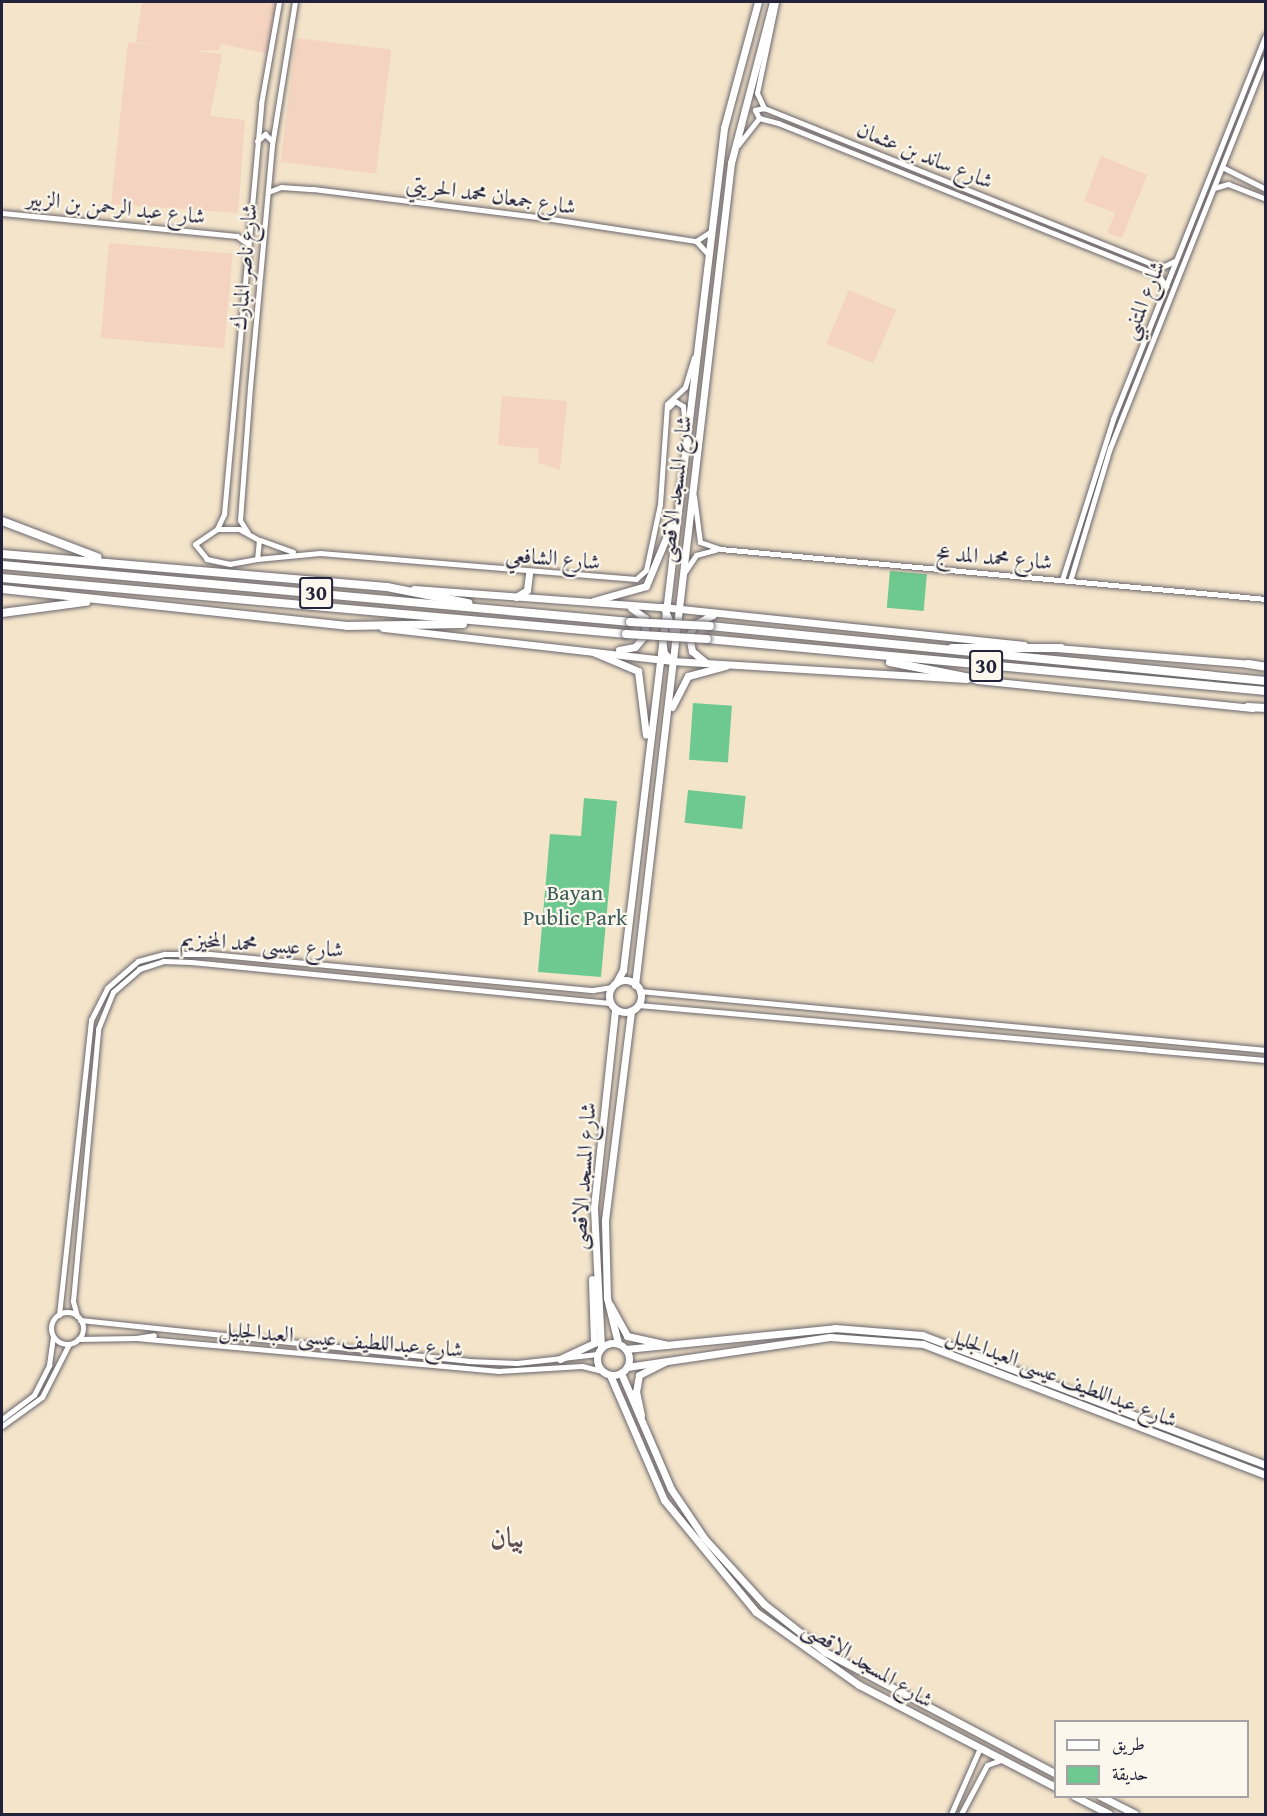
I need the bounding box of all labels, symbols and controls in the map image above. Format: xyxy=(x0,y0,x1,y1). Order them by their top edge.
street label: شارع ساند بن عثمان xyxy=(853,116,997,194)
street label: شارع جمعان محمد الحريتي xyxy=(404,170,578,220)
street label: شارع عبد الرحمن بن الزبير xyxy=(25,184,207,230)
street label: شارع ناصر المبارك xyxy=(225,202,263,332)
street label: شارع المتنبي xyxy=(1115,257,1171,343)
street label: شارع المسجد الاقصى xyxy=(653,414,697,564)
street label: شارع محمد المد عج xyxy=(935,539,1053,575)
street label: شارع الشافعي xyxy=(504,541,602,575)
road number: 30 xyxy=(298,575,334,611)
road number: 30 xyxy=(968,648,1004,684)
park label: Bayan Public Park xyxy=(523,879,627,930)
street label: شارع عيسى محمد المخيزيم xyxy=(180,925,344,963)
street label: شارع المسجد الاقصى xyxy=(565,1101,601,1251)
street label: شارع عبداللطيف عيسى العبدالجليل xyxy=(218,1315,464,1363)
street label: شارع عبداللطيف عيسى العبدالجليل xyxy=(943,1321,1181,1433)
district label: بيان xyxy=(490,1520,524,1554)
street label: شارع المسجد الاقصى xyxy=(798,1615,938,1713)
legend xyxy=(1054,1720,1249,1798)
text: طريق xyxy=(1112,1730,1145,1757)
text: حديقة xyxy=(1112,1760,1148,1787)

